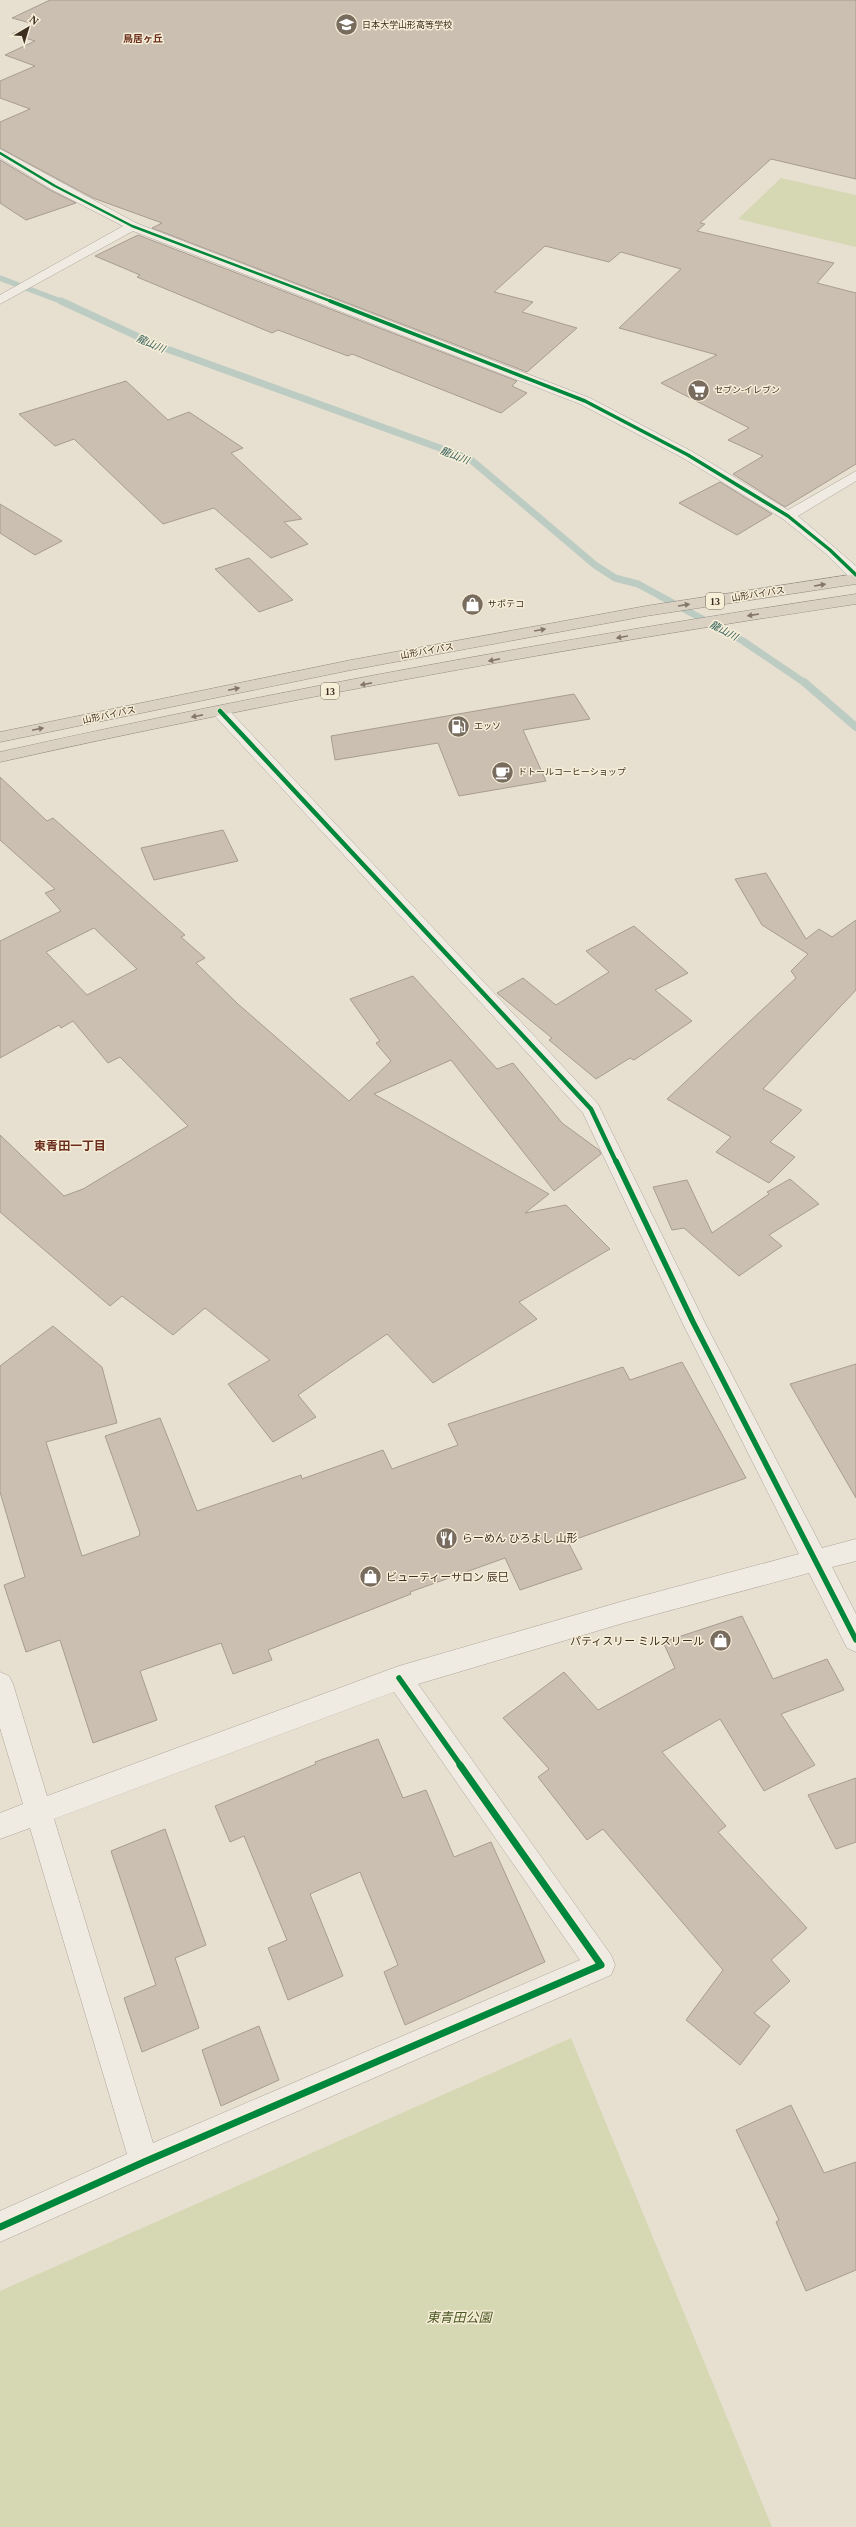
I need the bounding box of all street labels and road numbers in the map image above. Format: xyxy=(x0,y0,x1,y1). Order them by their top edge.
street label: 山形バイパス xyxy=(731,585,785,603)
road number: 13 xyxy=(706,593,724,609)
street label: 山形バイパス xyxy=(400,641,454,661)
road number: 13 xyxy=(321,683,339,699)
street label: 山形バイパス xyxy=(82,705,136,725)

